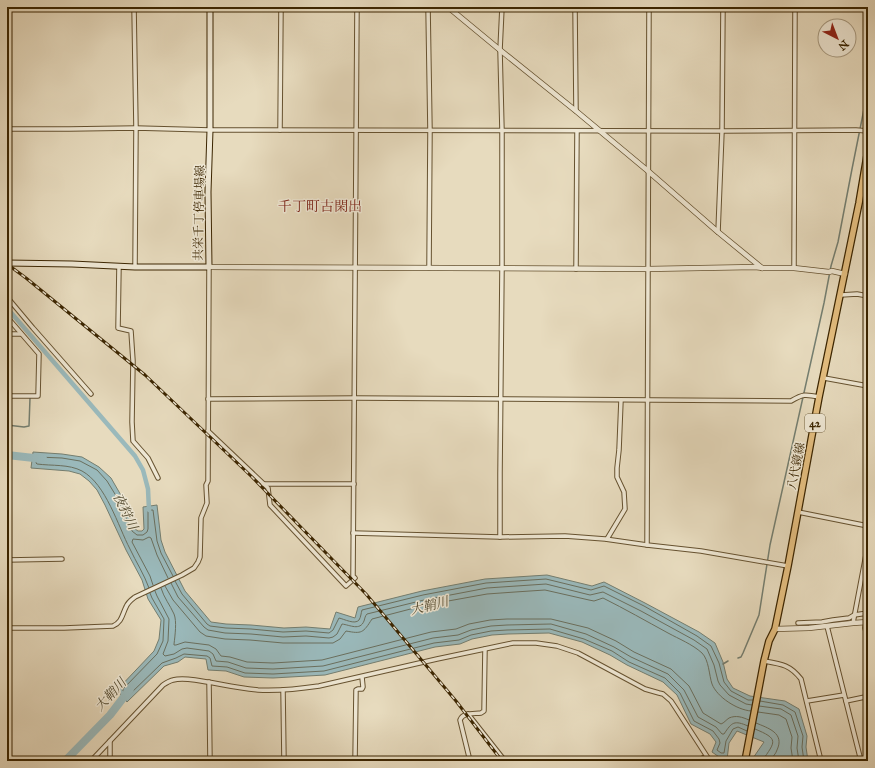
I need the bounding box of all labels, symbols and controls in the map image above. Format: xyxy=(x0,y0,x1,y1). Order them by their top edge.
north arrow xyxy=(817,18,857,58)
text: N xyxy=(835,37,851,53)
street label: 共栄千丁停車場線 xyxy=(191,165,207,261)
district label: 千丁町古閑出 xyxy=(278,198,362,215)
road number: 42 xyxy=(805,414,825,432)
street label: 八代鏡線 xyxy=(785,441,807,491)
water label: 夜狩川 xyxy=(109,490,142,534)
water label: 大鞘川 xyxy=(408,593,452,618)
water label: 大鞘川 xyxy=(92,674,131,714)

